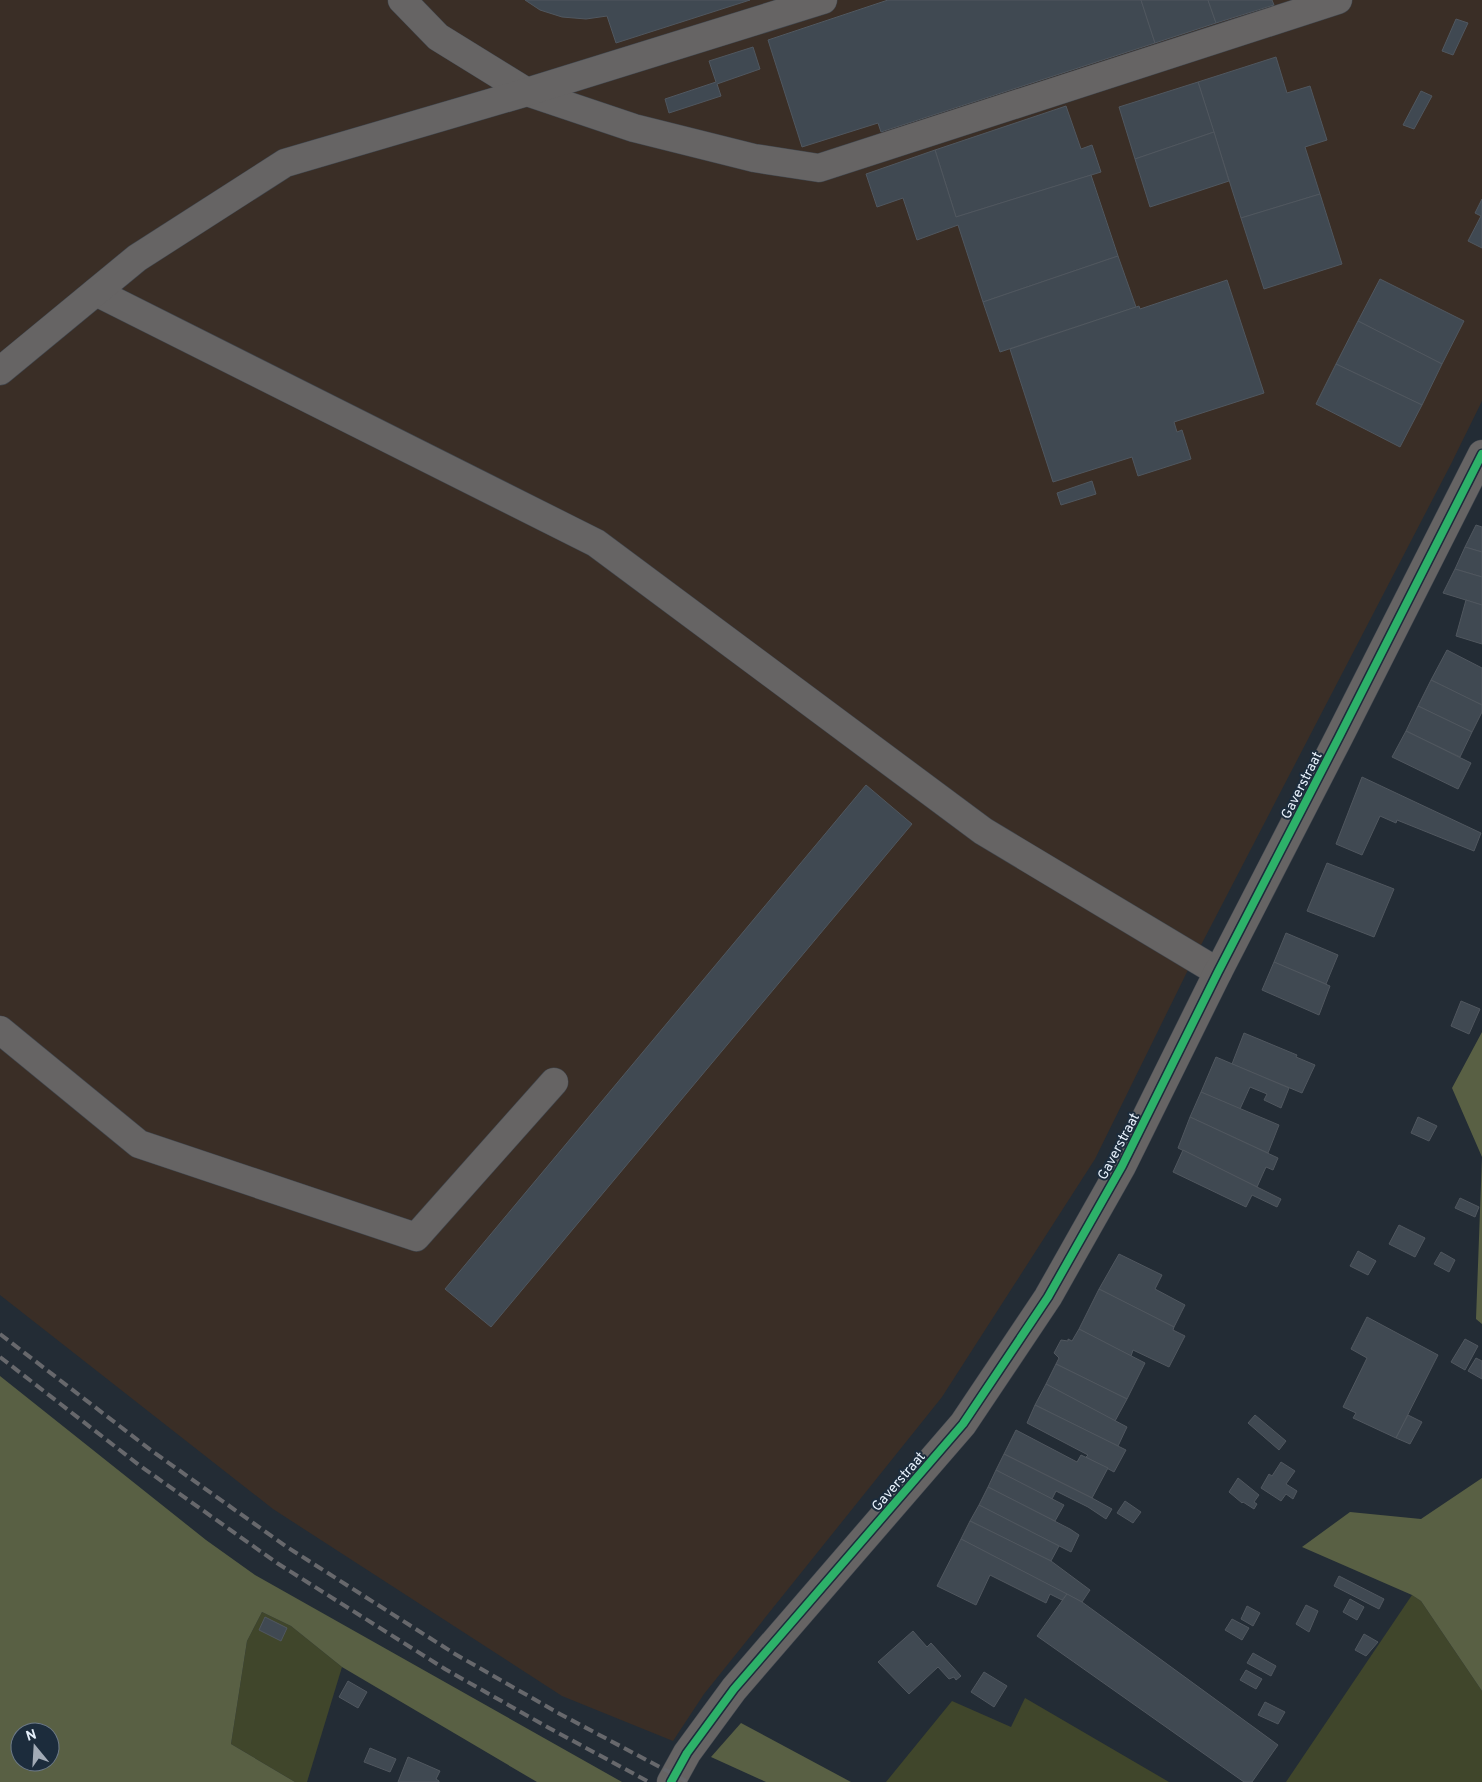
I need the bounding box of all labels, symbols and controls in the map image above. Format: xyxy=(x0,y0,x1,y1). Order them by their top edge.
street label: Gaverstraat xyxy=(1278,749,1327,822)
street label: Gaverstraat xyxy=(1095,1110,1144,1183)
street label: Gaverstraat xyxy=(869,1449,930,1515)
north arrow xyxy=(10,1722,60,1772)
text: N xyxy=(24,1726,39,1746)

